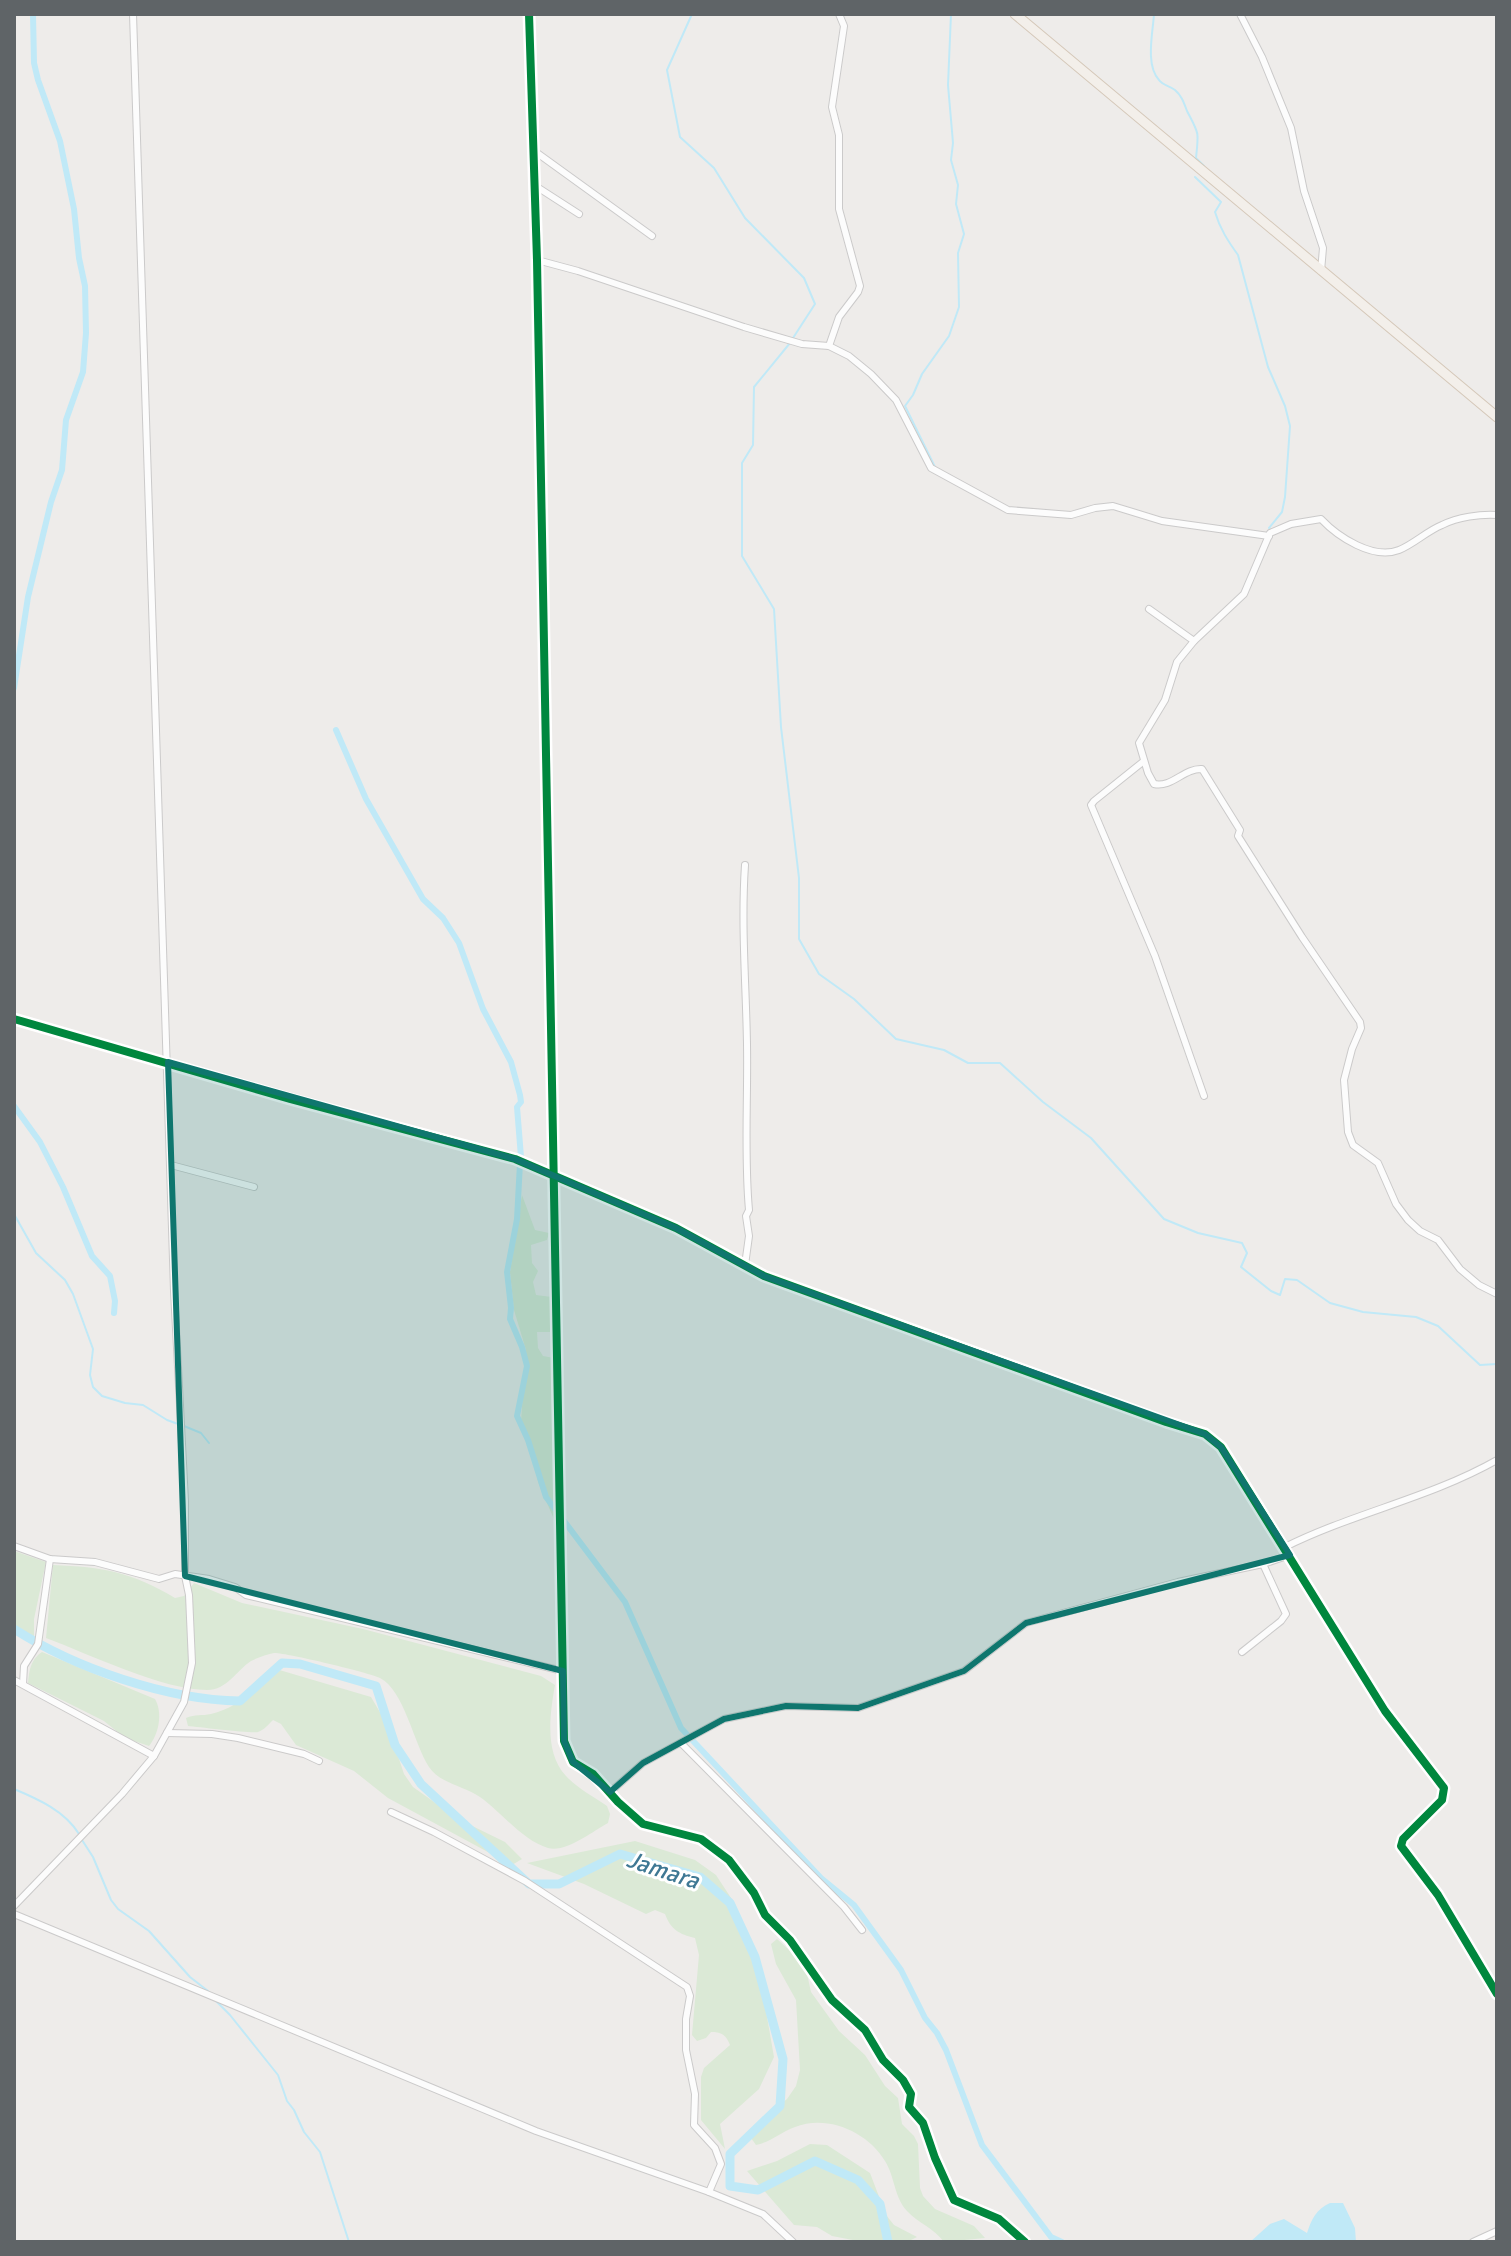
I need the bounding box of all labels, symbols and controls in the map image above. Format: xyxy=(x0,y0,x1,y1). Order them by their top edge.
water label: Jamara xyxy=(623,1844,704,1896)

